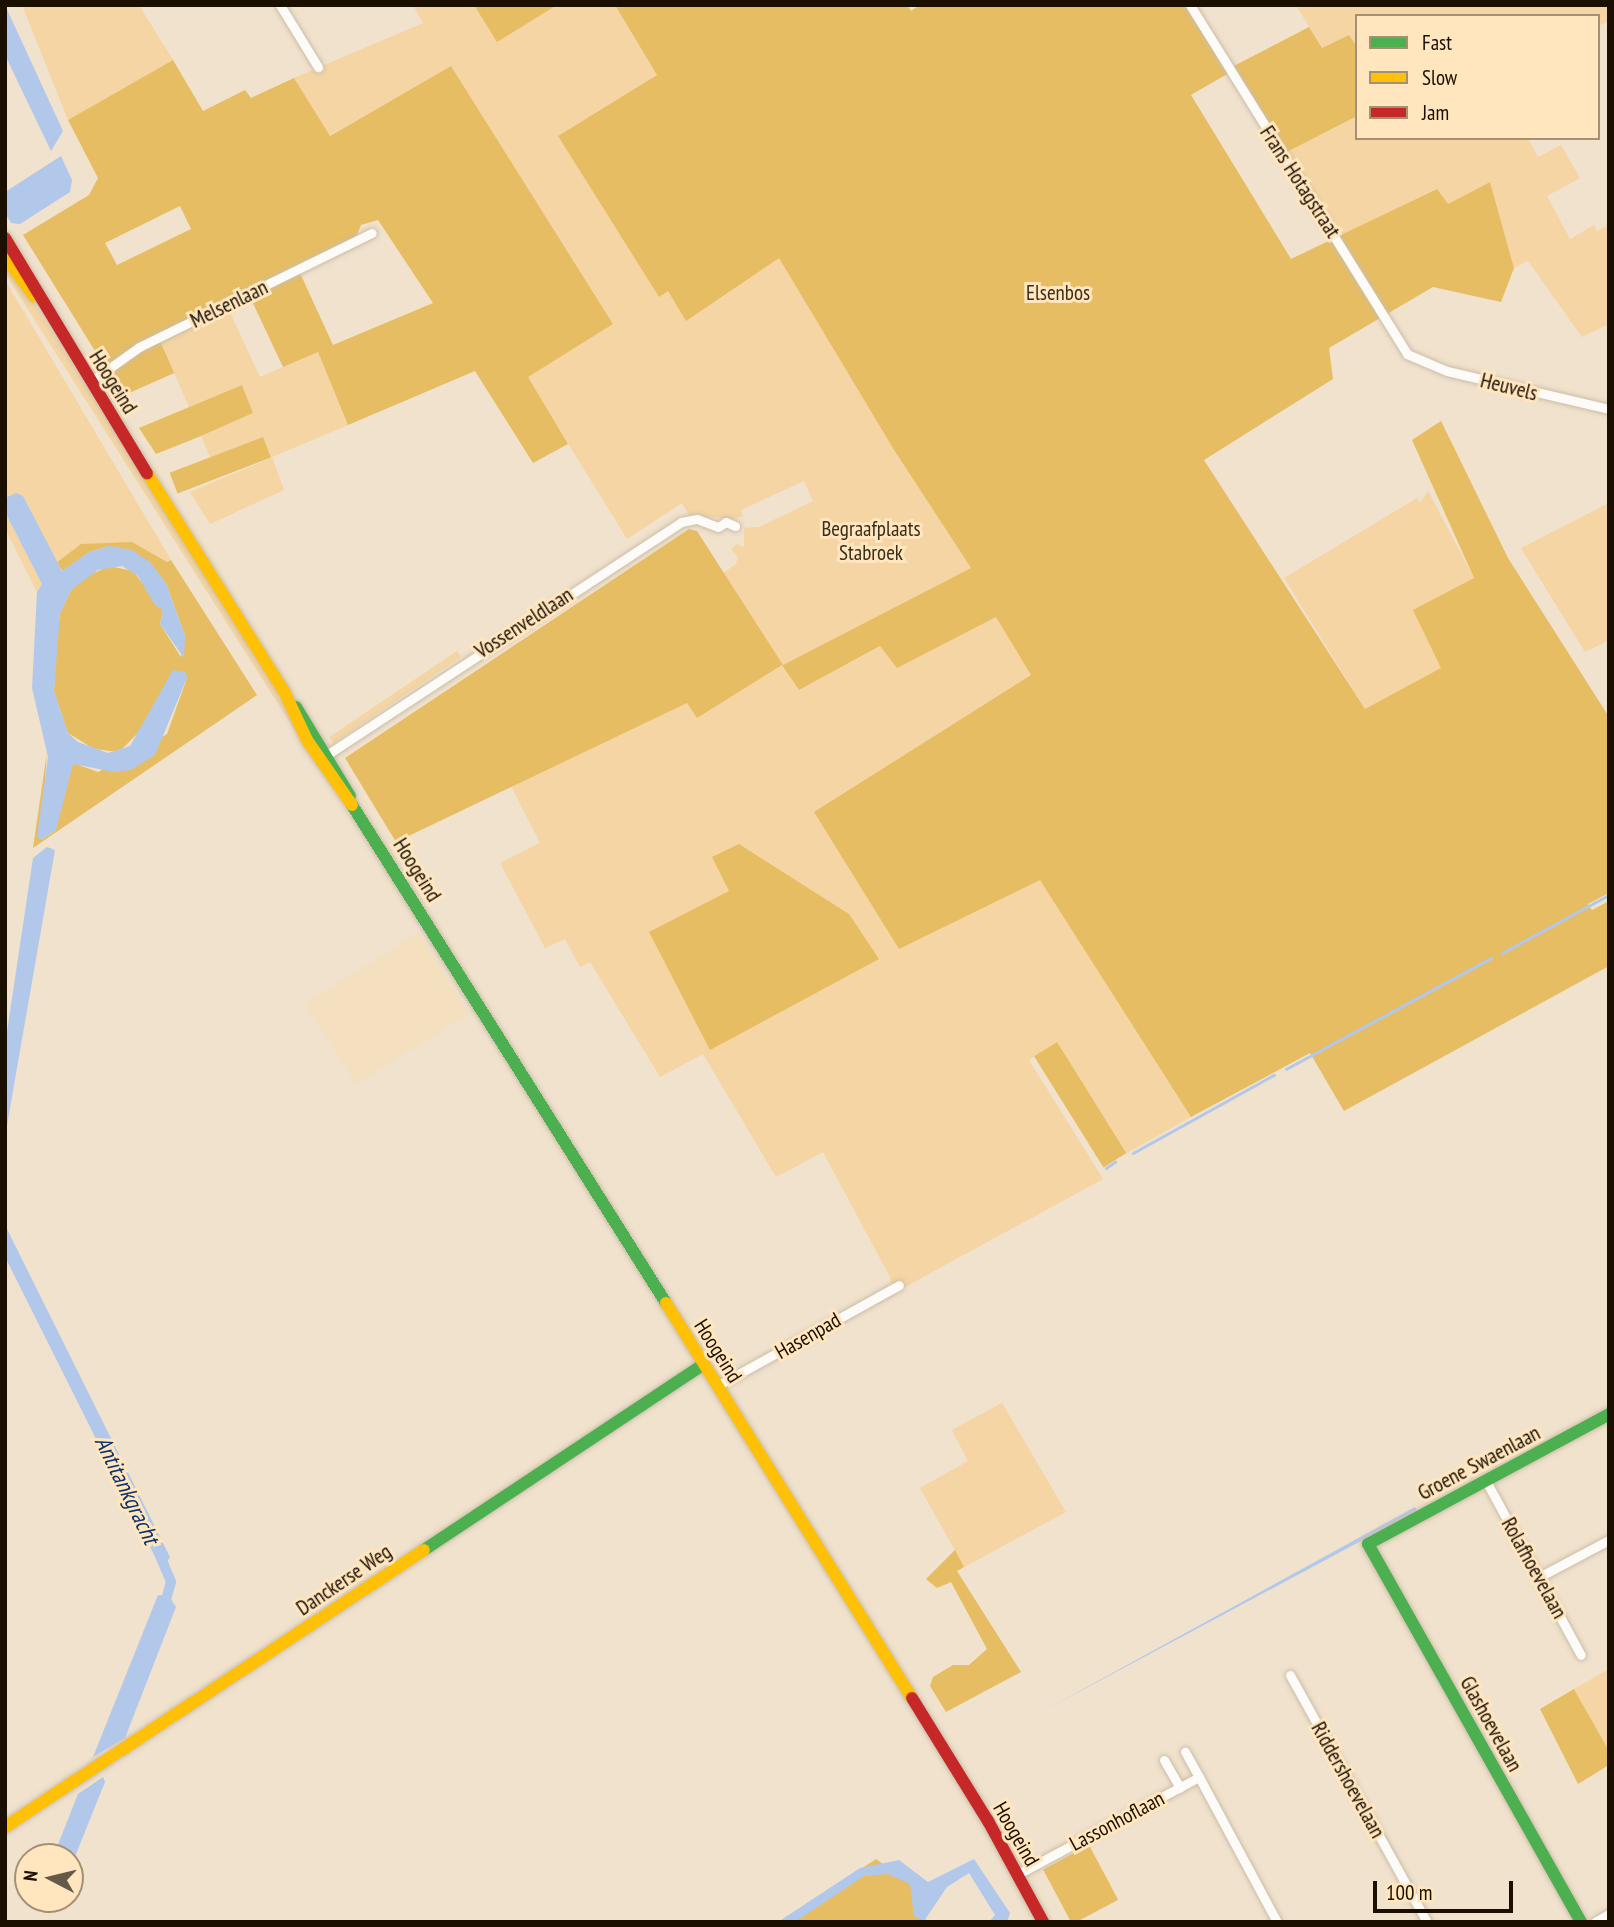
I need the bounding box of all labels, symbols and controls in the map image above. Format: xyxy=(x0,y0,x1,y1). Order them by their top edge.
legend xyxy=(1355,14,1600,140)
text: Fast xyxy=(1422,29,1452,56)
text: Slow xyxy=(1422,64,1457,91)
text: Jam xyxy=(1422,99,1449,126)
street label: Frans Hotagstraat xyxy=(1254,121,1346,243)
street label: Melsenlaan xyxy=(186,275,272,333)
park label: Elsenbos xyxy=(1026,280,1090,306)
street label: Hoogeind xyxy=(84,346,142,418)
street label: Heuvels xyxy=(1478,368,1540,406)
park label: Begraafplaats Stabroek xyxy=(821,516,921,566)
street label: Vossenveldlaan xyxy=(470,582,578,664)
street label: Hoogeind xyxy=(388,834,446,906)
street label: Hasenpad xyxy=(771,1307,845,1365)
street label: Hoogeind xyxy=(689,1315,747,1387)
street label: Groene Swaenlaan xyxy=(1414,1420,1544,1506)
water label: Antitankgracht xyxy=(89,1432,165,1548)
street label: Rolafhoevelaan xyxy=(1496,1513,1572,1623)
street label: Danckerse Weg xyxy=(292,1539,396,1621)
street label: Glashoevelaan xyxy=(1455,1672,1527,1776)
street label: Riddershoevelaan xyxy=(1306,1718,1390,1842)
street label: Lassonhoflaan xyxy=(1065,1786,1169,1856)
street label: Hoogeind xyxy=(988,1797,1044,1871)
north arrow xyxy=(14,1843,84,1913)
scale bar xyxy=(1376,1868,1516,1912)
text: N xyxy=(18,1869,43,1882)
text: 100 m xyxy=(1386,1879,1432,1906)

